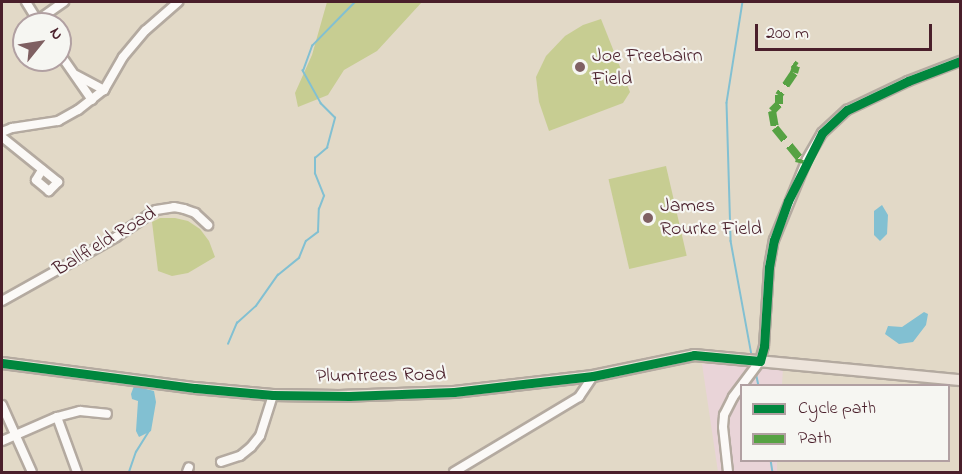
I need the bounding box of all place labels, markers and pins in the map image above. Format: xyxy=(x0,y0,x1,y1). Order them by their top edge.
place label: Joe Freebairn Field xyxy=(592,44,703,91)
marker: Joe Freebairn Field xyxy=(573,60,587,74)
place label: James Rourke Field xyxy=(660,195,762,242)
marker: James Rourke Field xyxy=(641,211,655,225)

